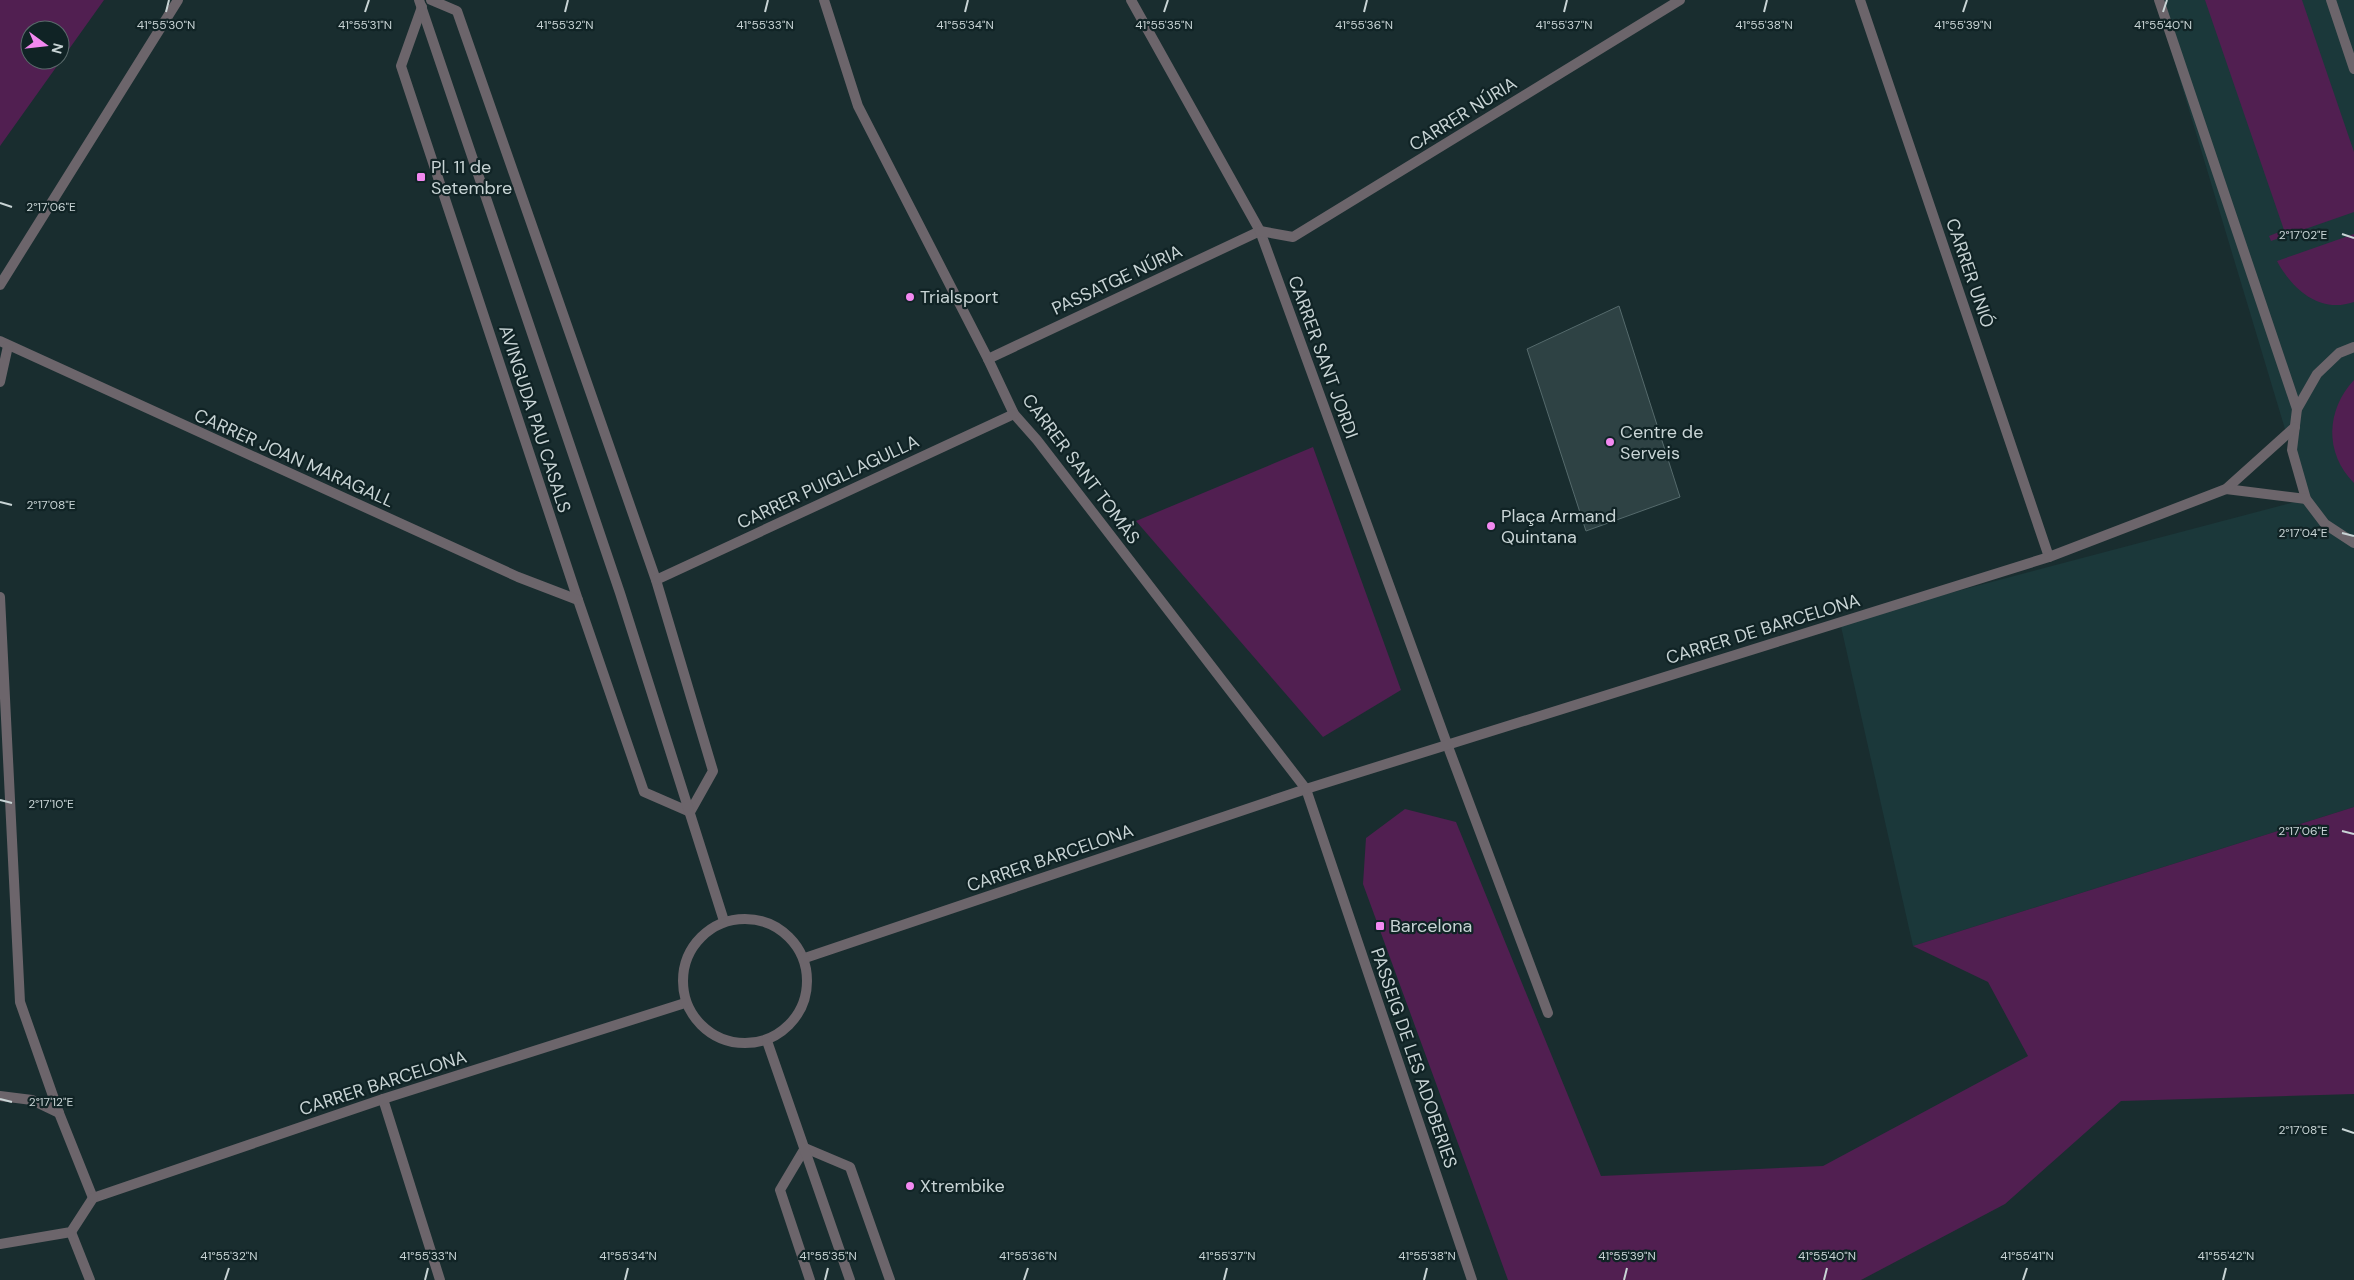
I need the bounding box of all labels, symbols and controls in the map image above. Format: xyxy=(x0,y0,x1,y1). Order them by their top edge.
text: 41°55'30"N xyxy=(137,17,195,33)
text: 41°55'31"N xyxy=(338,17,392,33)
text: 41°55'32"N xyxy=(536,17,594,33)
text: 41°55'33"N xyxy=(736,17,794,33)
text: 41°55'34"N xyxy=(936,17,994,33)
text: 41°55'35"N xyxy=(1135,17,1193,33)
text: 41°55'36"N xyxy=(1335,17,1393,33)
text: 41°55'37"N xyxy=(1536,17,1592,33)
text: 41°55'38"N xyxy=(1735,17,1793,33)
text: 41°55'39"N xyxy=(1934,17,1992,33)
text: 41°55'40"N xyxy=(2134,17,2192,33)
north arrow xyxy=(20,20,70,70)
text: N xyxy=(48,41,68,56)
street label: CARRER NÚRIA xyxy=(1405,71,1521,157)
place label: Pl. 11 de Setembre xyxy=(431,155,512,200)
marker: Pl. 11 de Setembre xyxy=(415,171,427,183)
text: 2°17'06"E xyxy=(26,199,76,215)
street label: CARRER UNIÓ xyxy=(1940,215,2000,331)
text: 2°17'02"E xyxy=(2279,227,2328,243)
street label: PASSATGE NÚRIA xyxy=(1048,239,1186,321)
street label: CARRER SANT JORDI xyxy=(1282,272,1364,442)
place label: Trialsport xyxy=(920,285,999,309)
marker: Trialsport xyxy=(904,291,916,303)
street label: AVINGUDA PAU CASALS xyxy=(493,322,577,516)
street label: CARRER SANT TOMÀS xyxy=(1017,389,1145,549)
street label: CARRER JOAN MARAGALL xyxy=(190,403,398,513)
place label: Centre de Serveis xyxy=(1620,420,1703,465)
street label: CARRER PUIGLLAGULLA xyxy=(733,429,923,535)
marker: Centre de Serveis xyxy=(1604,436,1616,448)
text: 2°17'08"E xyxy=(26,497,76,513)
place label: Plaça Armand Quintana xyxy=(1501,504,1616,549)
marker: Plaça Armand Quintana xyxy=(1485,520,1497,532)
text: 2°17'04"E xyxy=(2278,525,2328,541)
street label: CARRER DE BARCELONA xyxy=(1663,588,1863,670)
text: 2°17'10"E xyxy=(28,796,74,812)
street label: CARRER BARCELONA xyxy=(964,818,1136,898)
text: 2°17'06"E xyxy=(2278,823,2328,839)
place label: Barcelona xyxy=(1390,914,1472,938)
marker: Barcelona xyxy=(1374,920,1386,932)
street label: PASSEIG DE LES ADOBERIES xyxy=(1365,945,1463,1171)
street label: CARRER BARCELONA xyxy=(296,1045,470,1121)
text: 2°17'12"E xyxy=(29,1094,73,1110)
text: 2°17'08"E xyxy=(2278,1122,2328,1138)
place label: Xtrembike xyxy=(920,1174,1005,1198)
marker: Xtrembike xyxy=(904,1180,916,1192)
text: 41°55'32"N xyxy=(200,1248,258,1264)
text: 41°55'33"N xyxy=(399,1248,457,1264)
text: 41°55'34"N xyxy=(599,1248,657,1264)
text: 41°55'35"N xyxy=(799,1248,857,1264)
text: 41°55'36"N xyxy=(999,1248,1057,1264)
text: 41°55'37"N xyxy=(1199,1248,1255,1264)
text: 41°55'38"N xyxy=(1398,1248,1456,1264)
text: 41°55'39"N xyxy=(1598,1248,1656,1264)
text: 41°55'40"N xyxy=(1798,1248,1856,1264)
text: 41°55'41"N xyxy=(2000,1248,2054,1264)
text: 41°55'42"N xyxy=(2198,1248,2254,1264)

